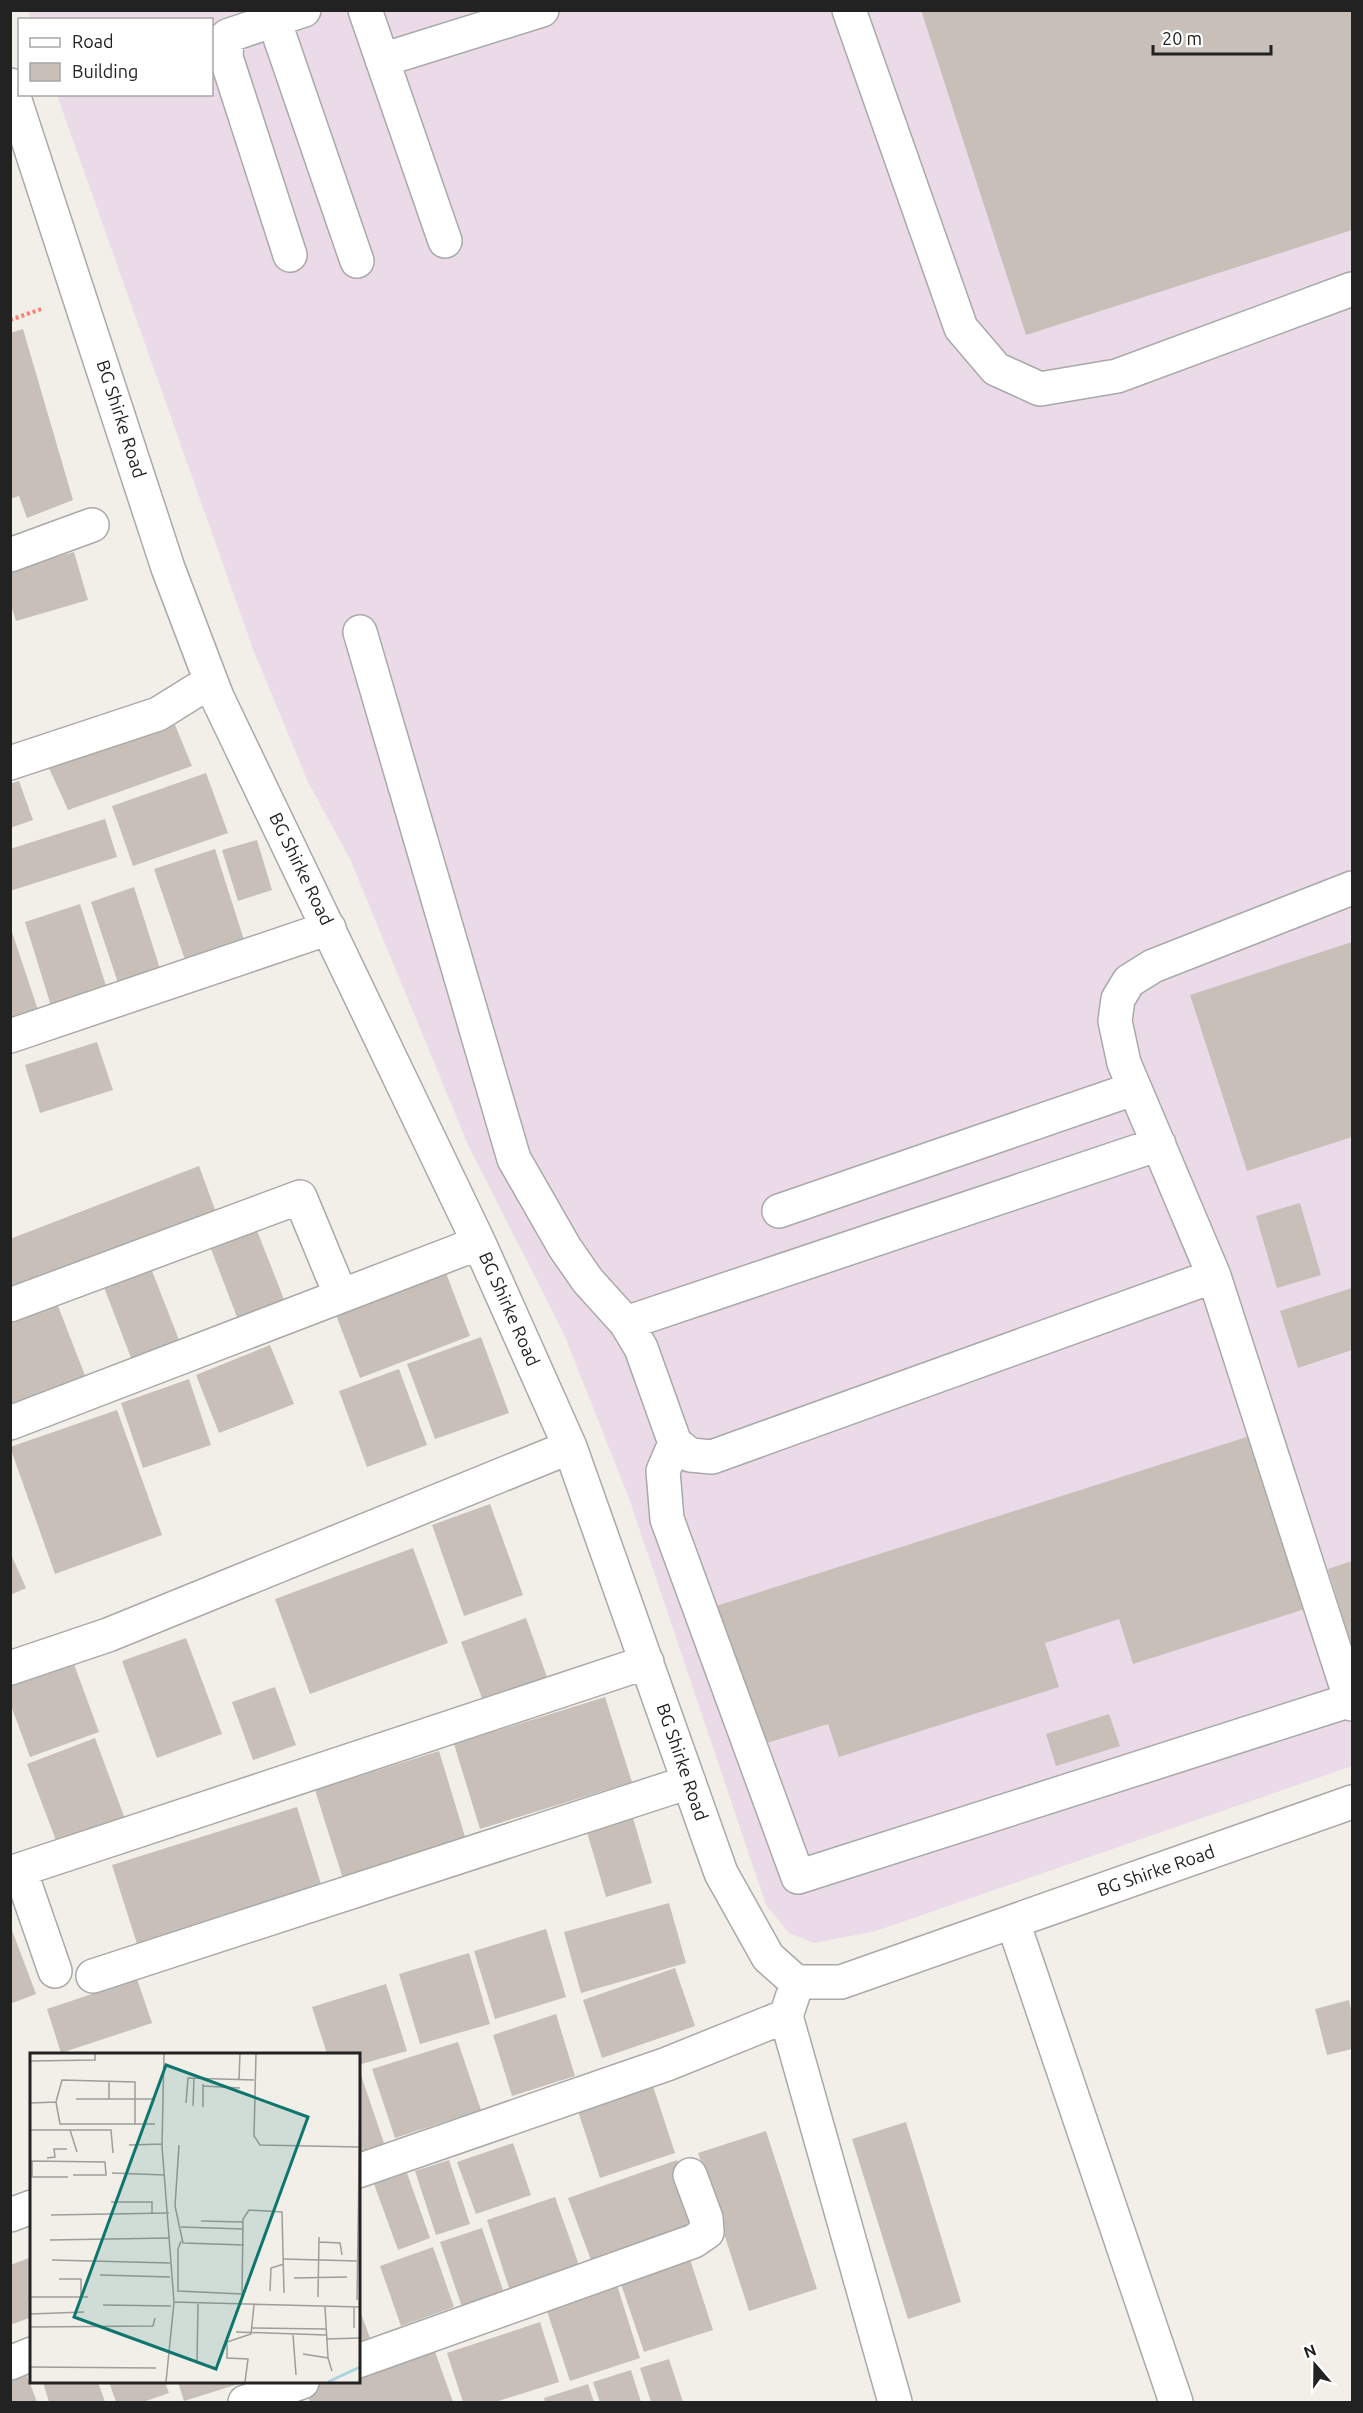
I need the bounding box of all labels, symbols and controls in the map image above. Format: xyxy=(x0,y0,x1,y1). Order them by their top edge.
legend xyxy=(18,18,213,96)
scale bar xyxy=(1153,18,1272,56)
text: 20 m xyxy=(1162,28,1202,48)
text: Road xyxy=(72,31,114,51)
text: Building xyxy=(72,61,138,81)
street label: BG Shirke Road xyxy=(93,357,150,480)
street label: BG Shirke Road xyxy=(266,809,338,928)
street label: BG Shirke Road xyxy=(476,1248,544,1369)
street label: BG Shirke Road xyxy=(654,1700,712,1823)
street label: BG Shirke Road xyxy=(1094,1841,1217,1899)
inset map xyxy=(30,2053,360,2383)
north arrow xyxy=(1285,2335,1345,2395)
text: N xyxy=(1301,2340,1319,2361)

